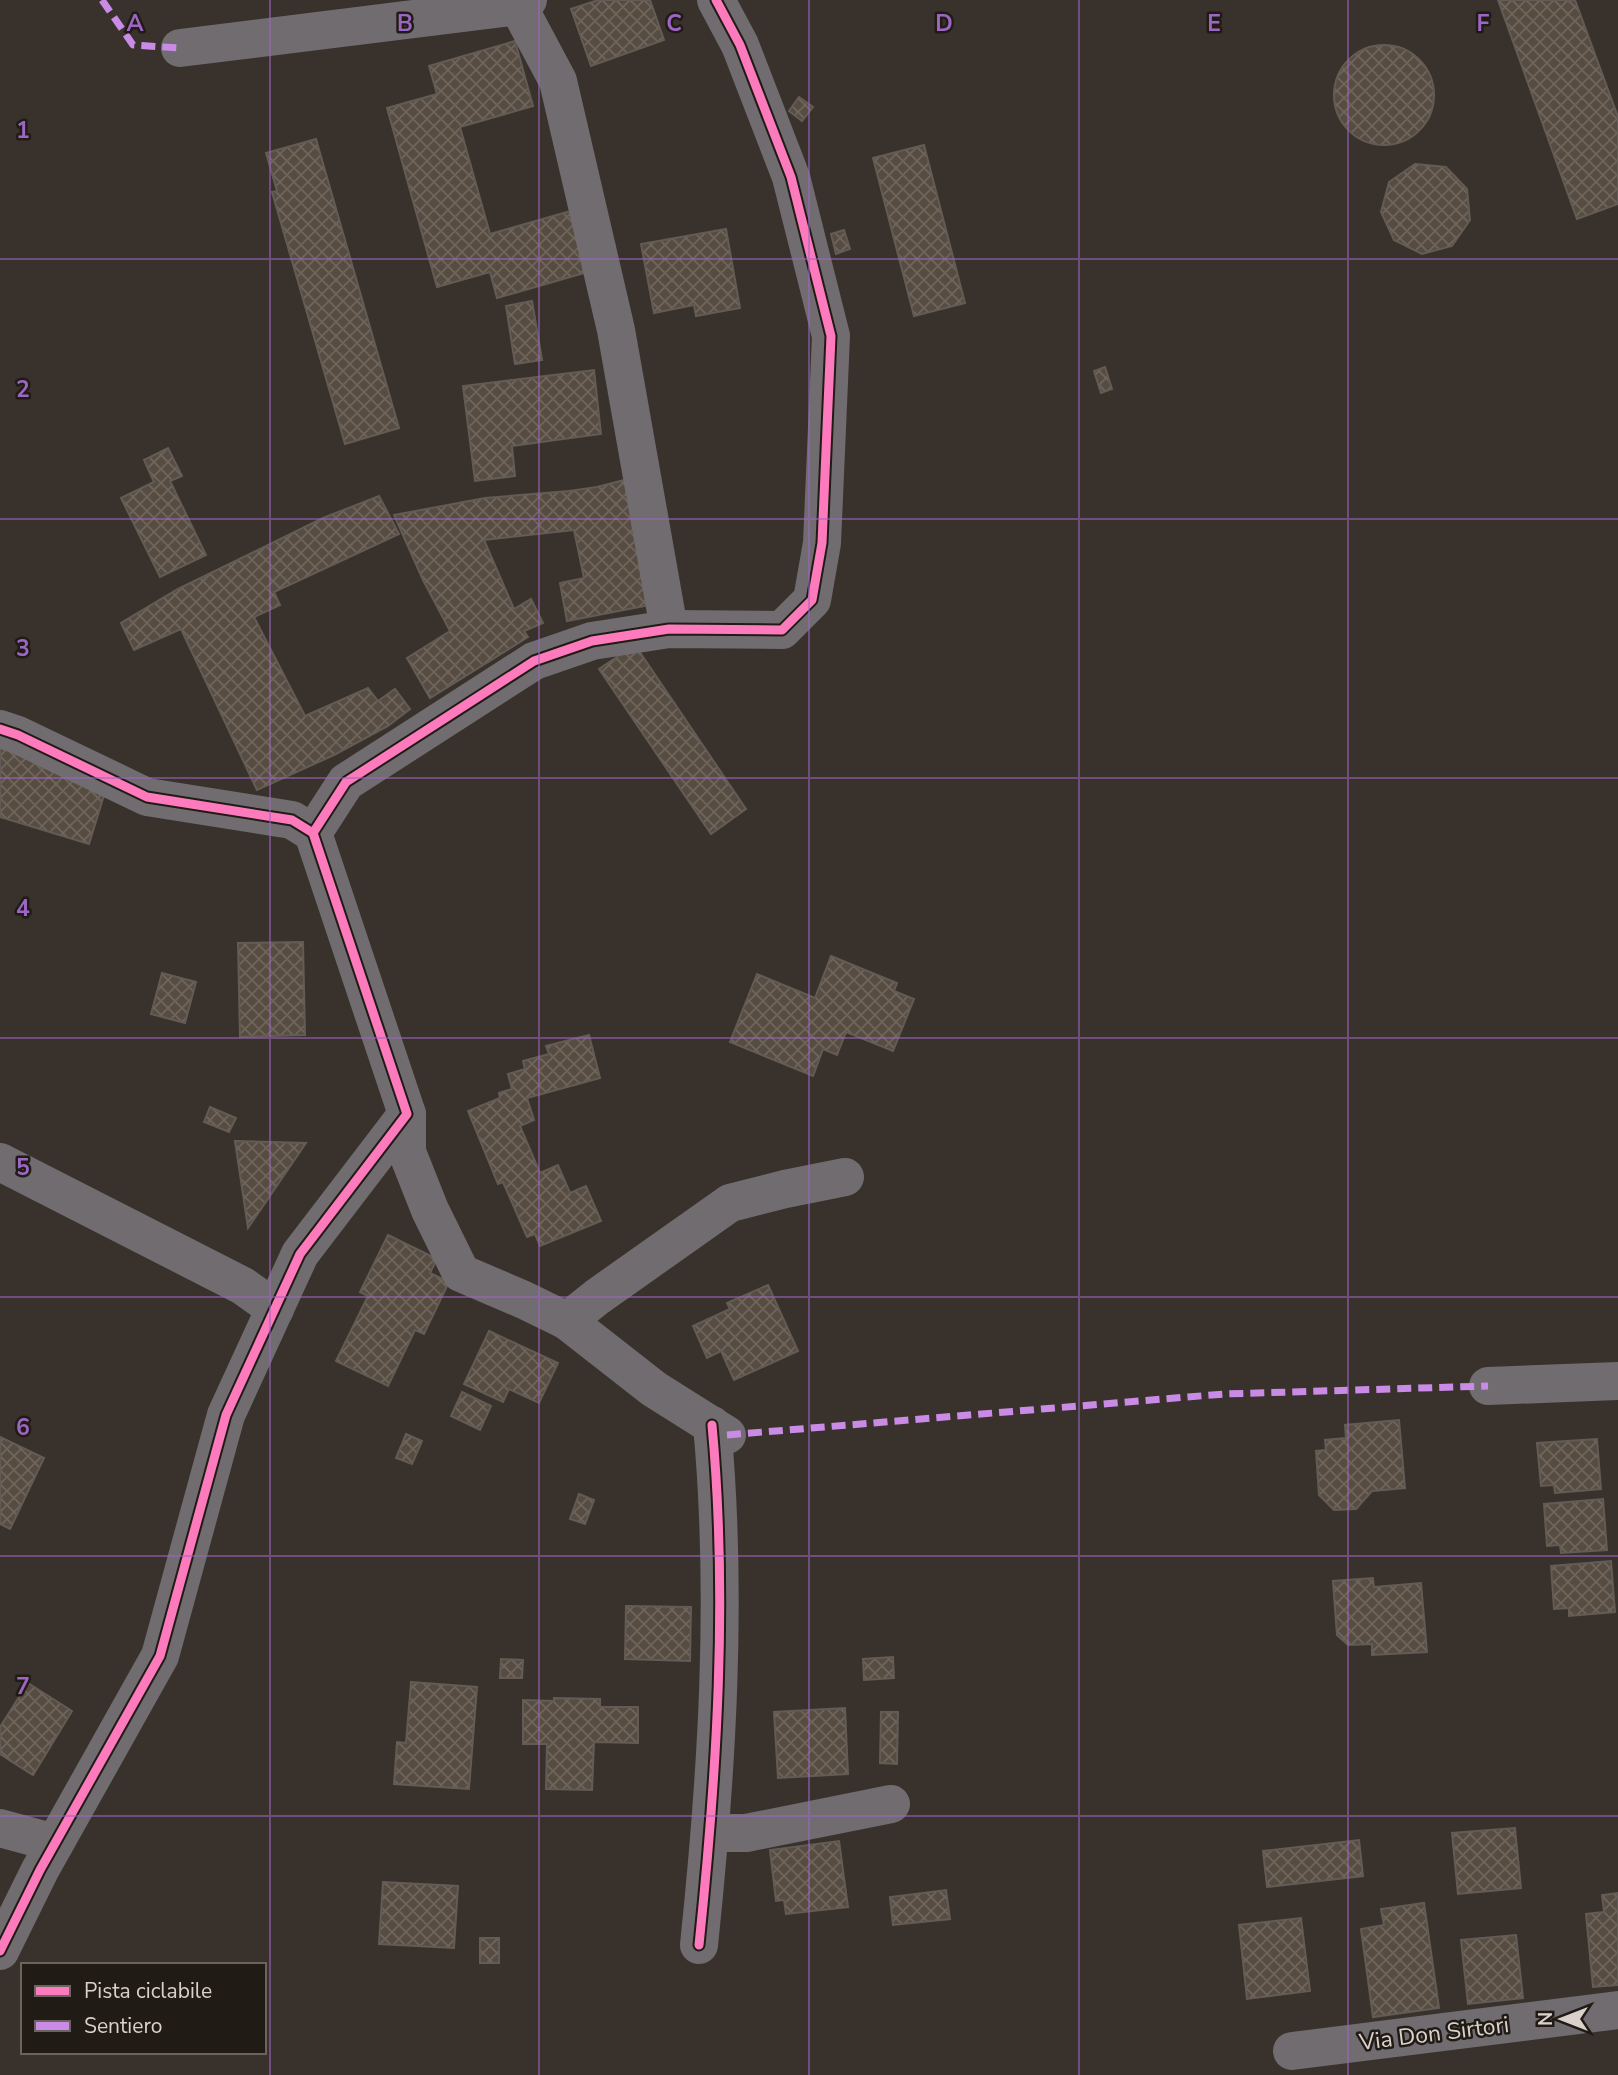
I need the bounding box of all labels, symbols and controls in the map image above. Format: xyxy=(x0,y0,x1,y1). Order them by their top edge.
text: A xyxy=(126,8,144,39)
text: B xyxy=(397,8,413,39)
text: C xyxy=(666,8,682,39)
text: D xyxy=(935,8,953,39)
text: E xyxy=(1207,8,1221,39)
text: F xyxy=(1477,8,1490,39)
text: 1 xyxy=(16,115,30,146)
text: 2 xyxy=(16,374,30,405)
text: 3 xyxy=(16,633,30,664)
text: 4 xyxy=(16,893,30,924)
text: 5 xyxy=(16,1152,30,1183)
text: 6 xyxy=(16,1412,30,1443)
text: 7 xyxy=(16,1671,30,1702)
legend xyxy=(21,1963,266,2054)
text: Pista ciclabile xyxy=(84,1977,212,2005)
north arrow xyxy=(1527,1984,1597,2054)
street label: Via Don Sirtori xyxy=(1356,2009,1511,2058)
text: Sentiero xyxy=(84,2012,162,2040)
text: N xyxy=(1533,2012,1559,2026)

